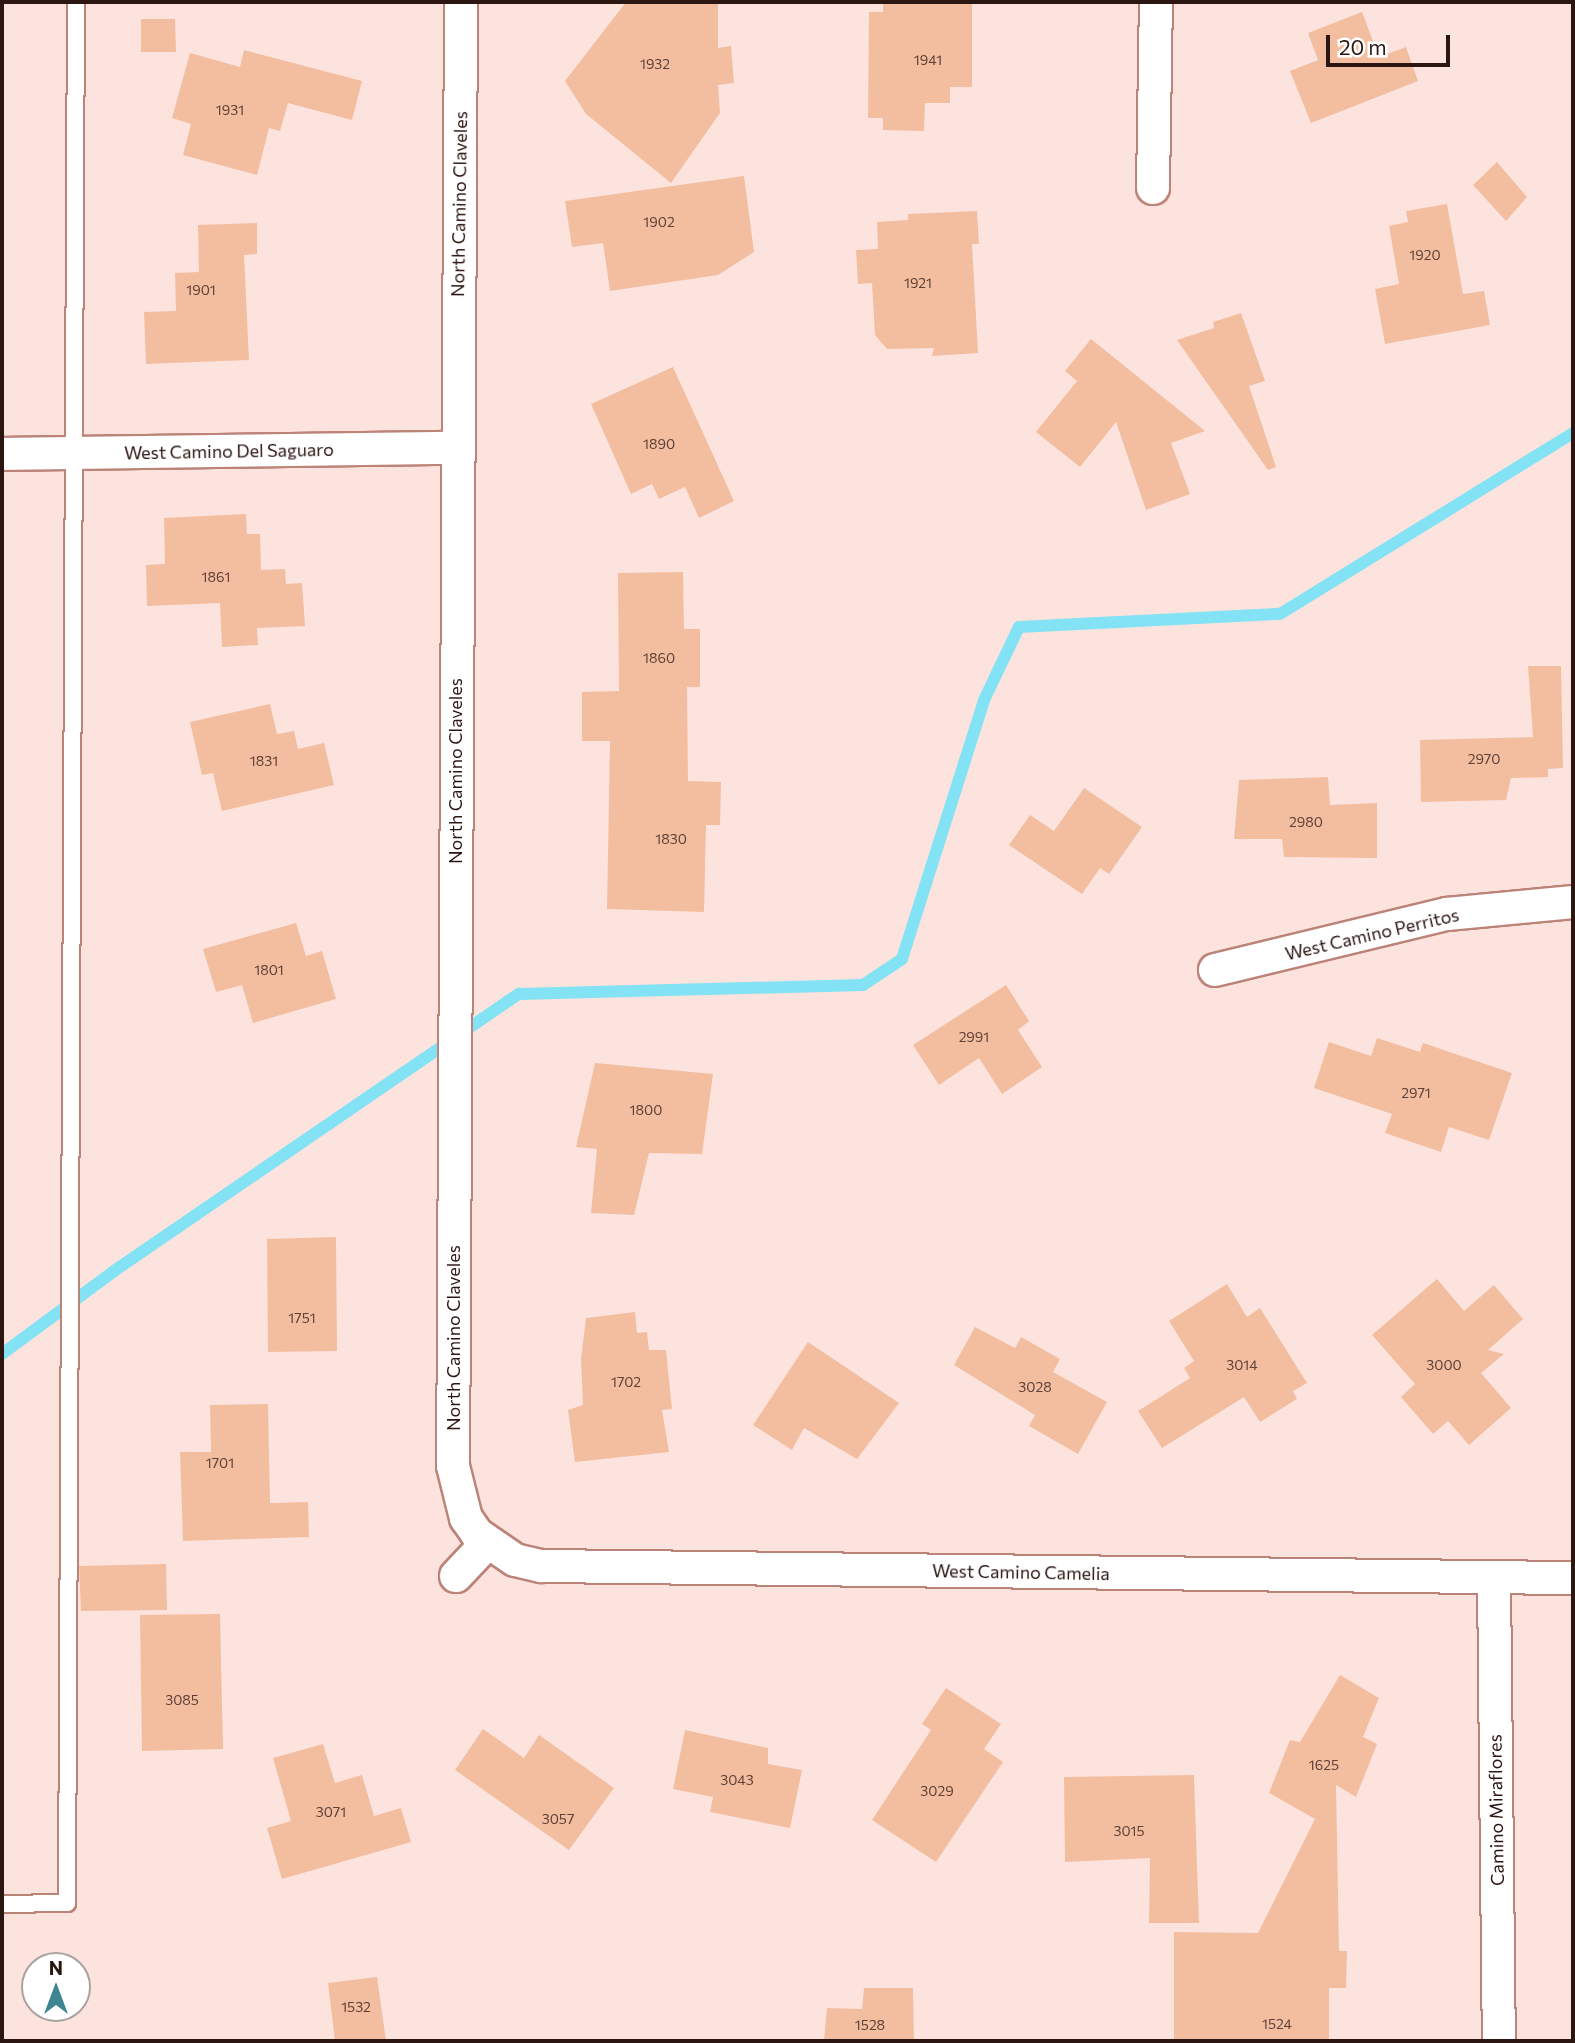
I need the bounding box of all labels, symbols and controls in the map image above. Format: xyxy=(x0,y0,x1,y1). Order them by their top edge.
scale bar xyxy=(1330,21,1454,65)
text: 20 m xyxy=(1339,34,1387,59)
house number: 1941 xyxy=(914,52,942,68)
house number: 1932 xyxy=(640,56,670,72)
house number: 1931 xyxy=(216,102,244,118)
street label: North Camino Claveles xyxy=(447,111,471,297)
house number: 1902 xyxy=(643,214,675,230)
house number: 1920 xyxy=(1409,247,1441,263)
house number: 1921 xyxy=(904,275,932,291)
house number: 1901 xyxy=(186,282,216,298)
house number: 1890 xyxy=(643,436,675,452)
street label: West Camino Del Saguaro xyxy=(124,438,334,464)
house number: 1861 xyxy=(202,569,230,585)
house number: 1860 xyxy=(643,650,675,666)
street label: North Camino Claveles xyxy=(444,678,466,864)
house number: 2970 xyxy=(1468,751,1500,767)
house number: 1831 xyxy=(250,753,278,769)
house number: 2980 xyxy=(1289,814,1323,830)
house number: 1830 xyxy=(655,831,687,847)
street label: West Camino Perritos xyxy=(1283,903,1461,965)
house number: 1801 xyxy=(254,962,284,978)
house number: 2991 xyxy=(959,1029,989,1045)
house number: 2971 xyxy=(1401,1085,1431,1101)
house number: 1800 xyxy=(630,1102,662,1118)
street label: North Camino Claveles xyxy=(442,1245,464,1431)
house number: 1751 xyxy=(288,1310,316,1326)
house number: 3014 xyxy=(1226,1357,1258,1373)
house number: 3000 xyxy=(1426,1357,1462,1373)
house number: 1702 xyxy=(611,1374,641,1390)
house number: 3028 xyxy=(1018,1379,1052,1395)
house number: 1701 xyxy=(206,1455,234,1471)
street label: West Camino Camelia xyxy=(932,1560,1110,1584)
house number: 3085 xyxy=(165,1692,199,1708)
street label: Camino Miraflores xyxy=(1484,1734,1508,1886)
house number: 1625 xyxy=(1309,1757,1339,1773)
house number: 3043 xyxy=(720,1772,754,1788)
house number: 3029 xyxy=(920,1783,954,1799)
house number: 3071 xyxy=(316,1804,346,1820)
house number: 3057 xyxy=(542,1811,574,1827)
house number: 3015 xyxy=(1113,1823,1145,1839)
north arrow xyxy=(21,1952,91,2022)
text: N xyxy=(49,1956,63,1979)
house number: 1532 xyxy=(341,1999,371,2015)
house number: 1524 xyxy=(1262,2016,1292,2032)
house number: 1528 xyxy=(855,2017,885,2033)

